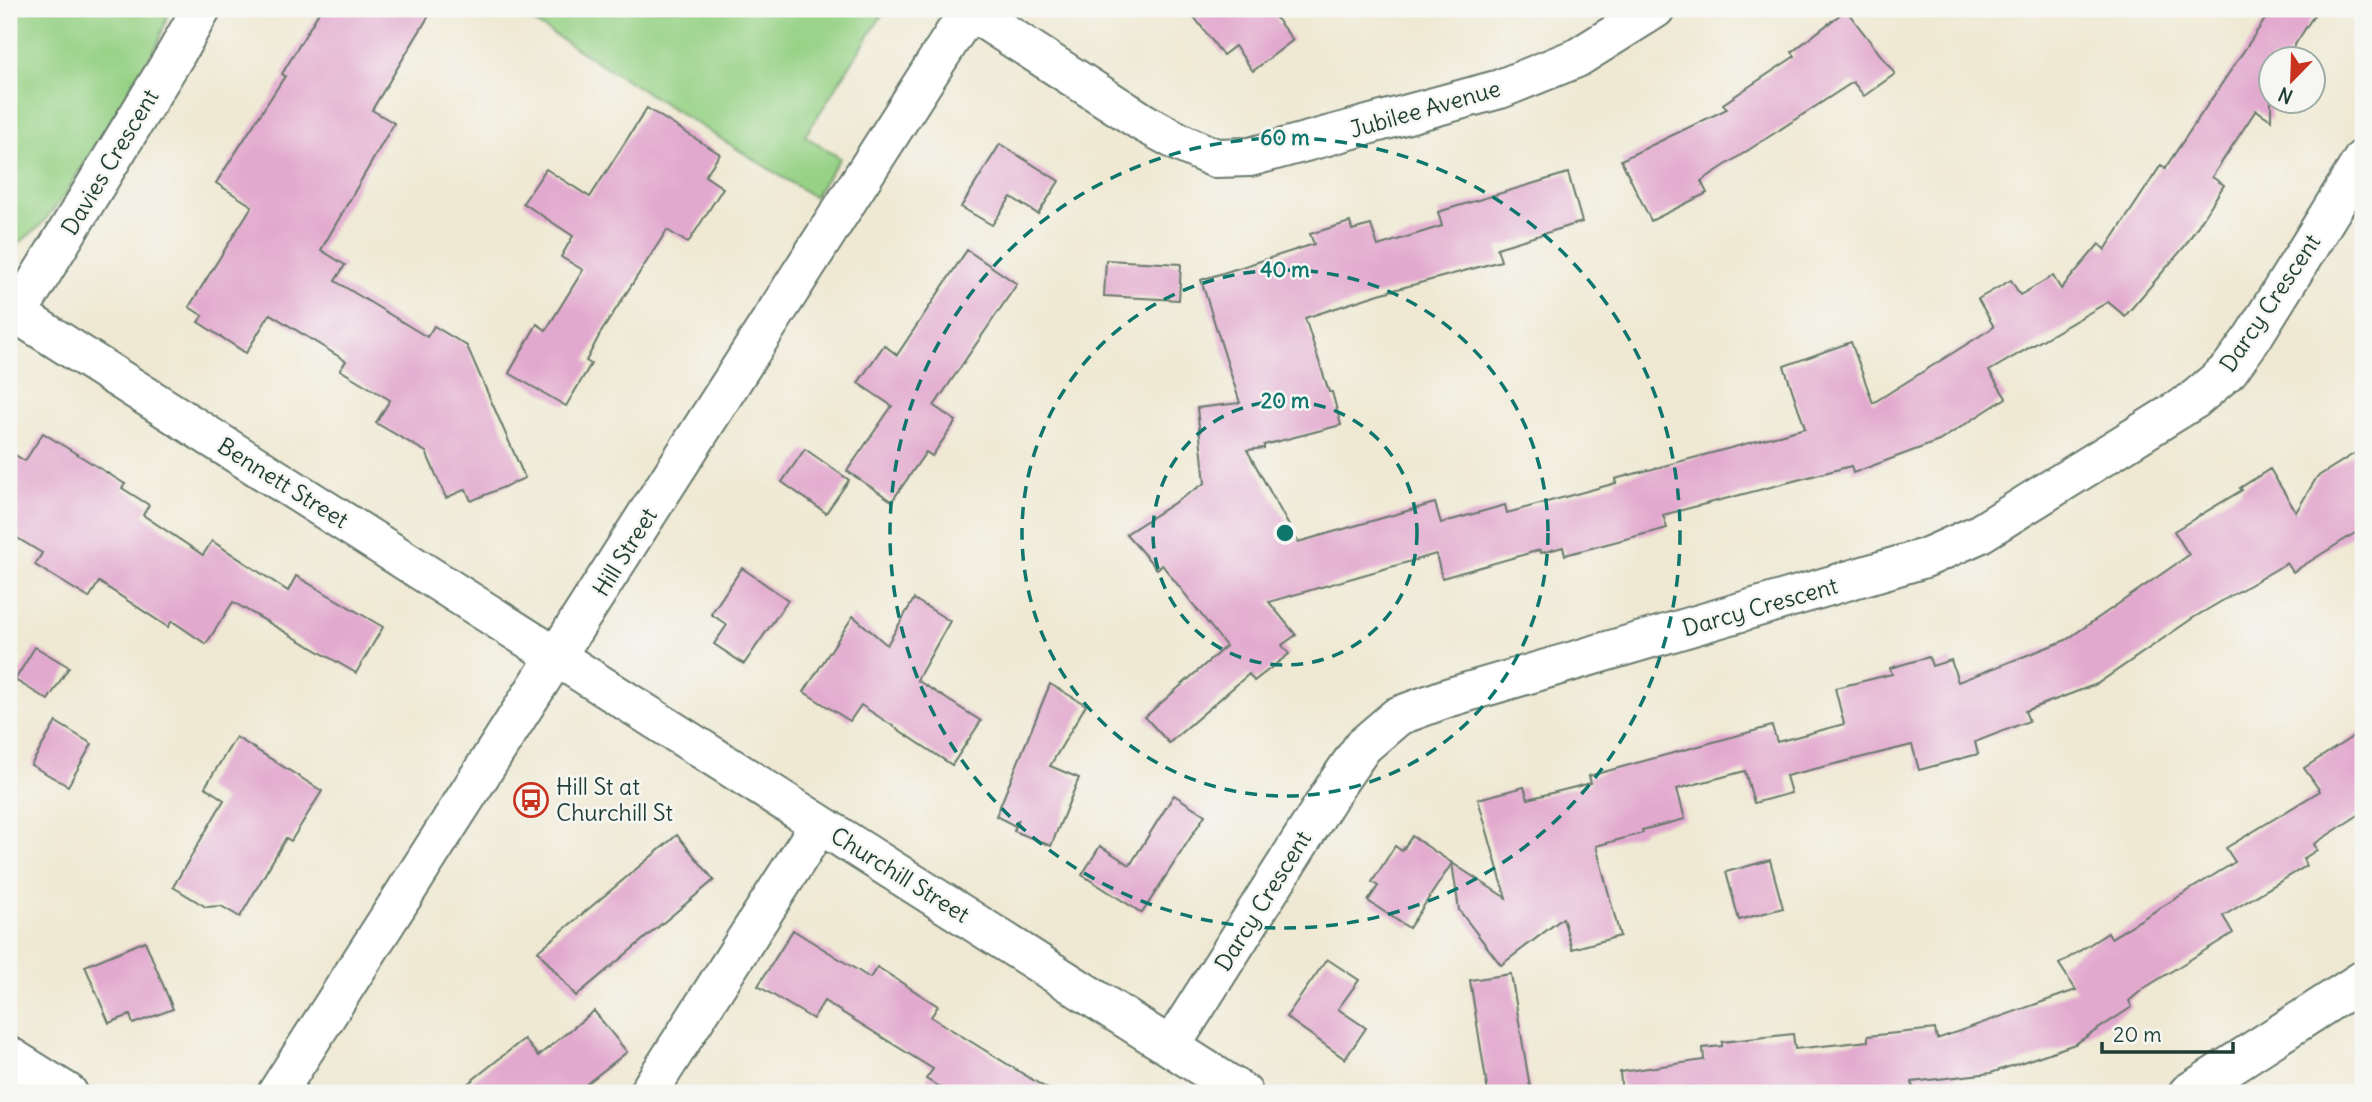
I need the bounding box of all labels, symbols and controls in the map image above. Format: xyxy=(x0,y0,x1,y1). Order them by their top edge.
north arrow xyxy=(2256,46,2326,116)
street label: Jubilee Avenue xyxy=(1346,73,1504,144)
text: N xyxy=(2275,82,2296,109)
street label: Davies Crescent xyxy=(55,83,165,240)
text: 60 m xyxy=(1260,124,1310,151)
street label: Darcy Crescent xyxy=(2213,228,2326,377)
text: 40 m xyxy=(1260,256,1310,283)
text: 20 m xyxy=(1261,387,1310,414)
street label: Bennett Street xyxy=(212,431,354,534)
street label: Hill Street xyxy=(586,502,663,601)
centre of rings xyxy=(1273,521,1297,545)
street label: Darcy Crescent xyxy=(1679,570,1841,643)
place label: Hill St at Churchill St xyxy=(556,772,673,827)
bus stop icon: Hill St at Churchill St xyxy=(512,781,550,819)
street label: Churchill Street xyxy=(825,820,975,929)
street label: Darcy Crescent xyxy=(1208,825,1317,976)
scale bar xyxy=(2102,1011,2234,1055)
text: 20 m xyxy=(2113,1021,2162,1048)

